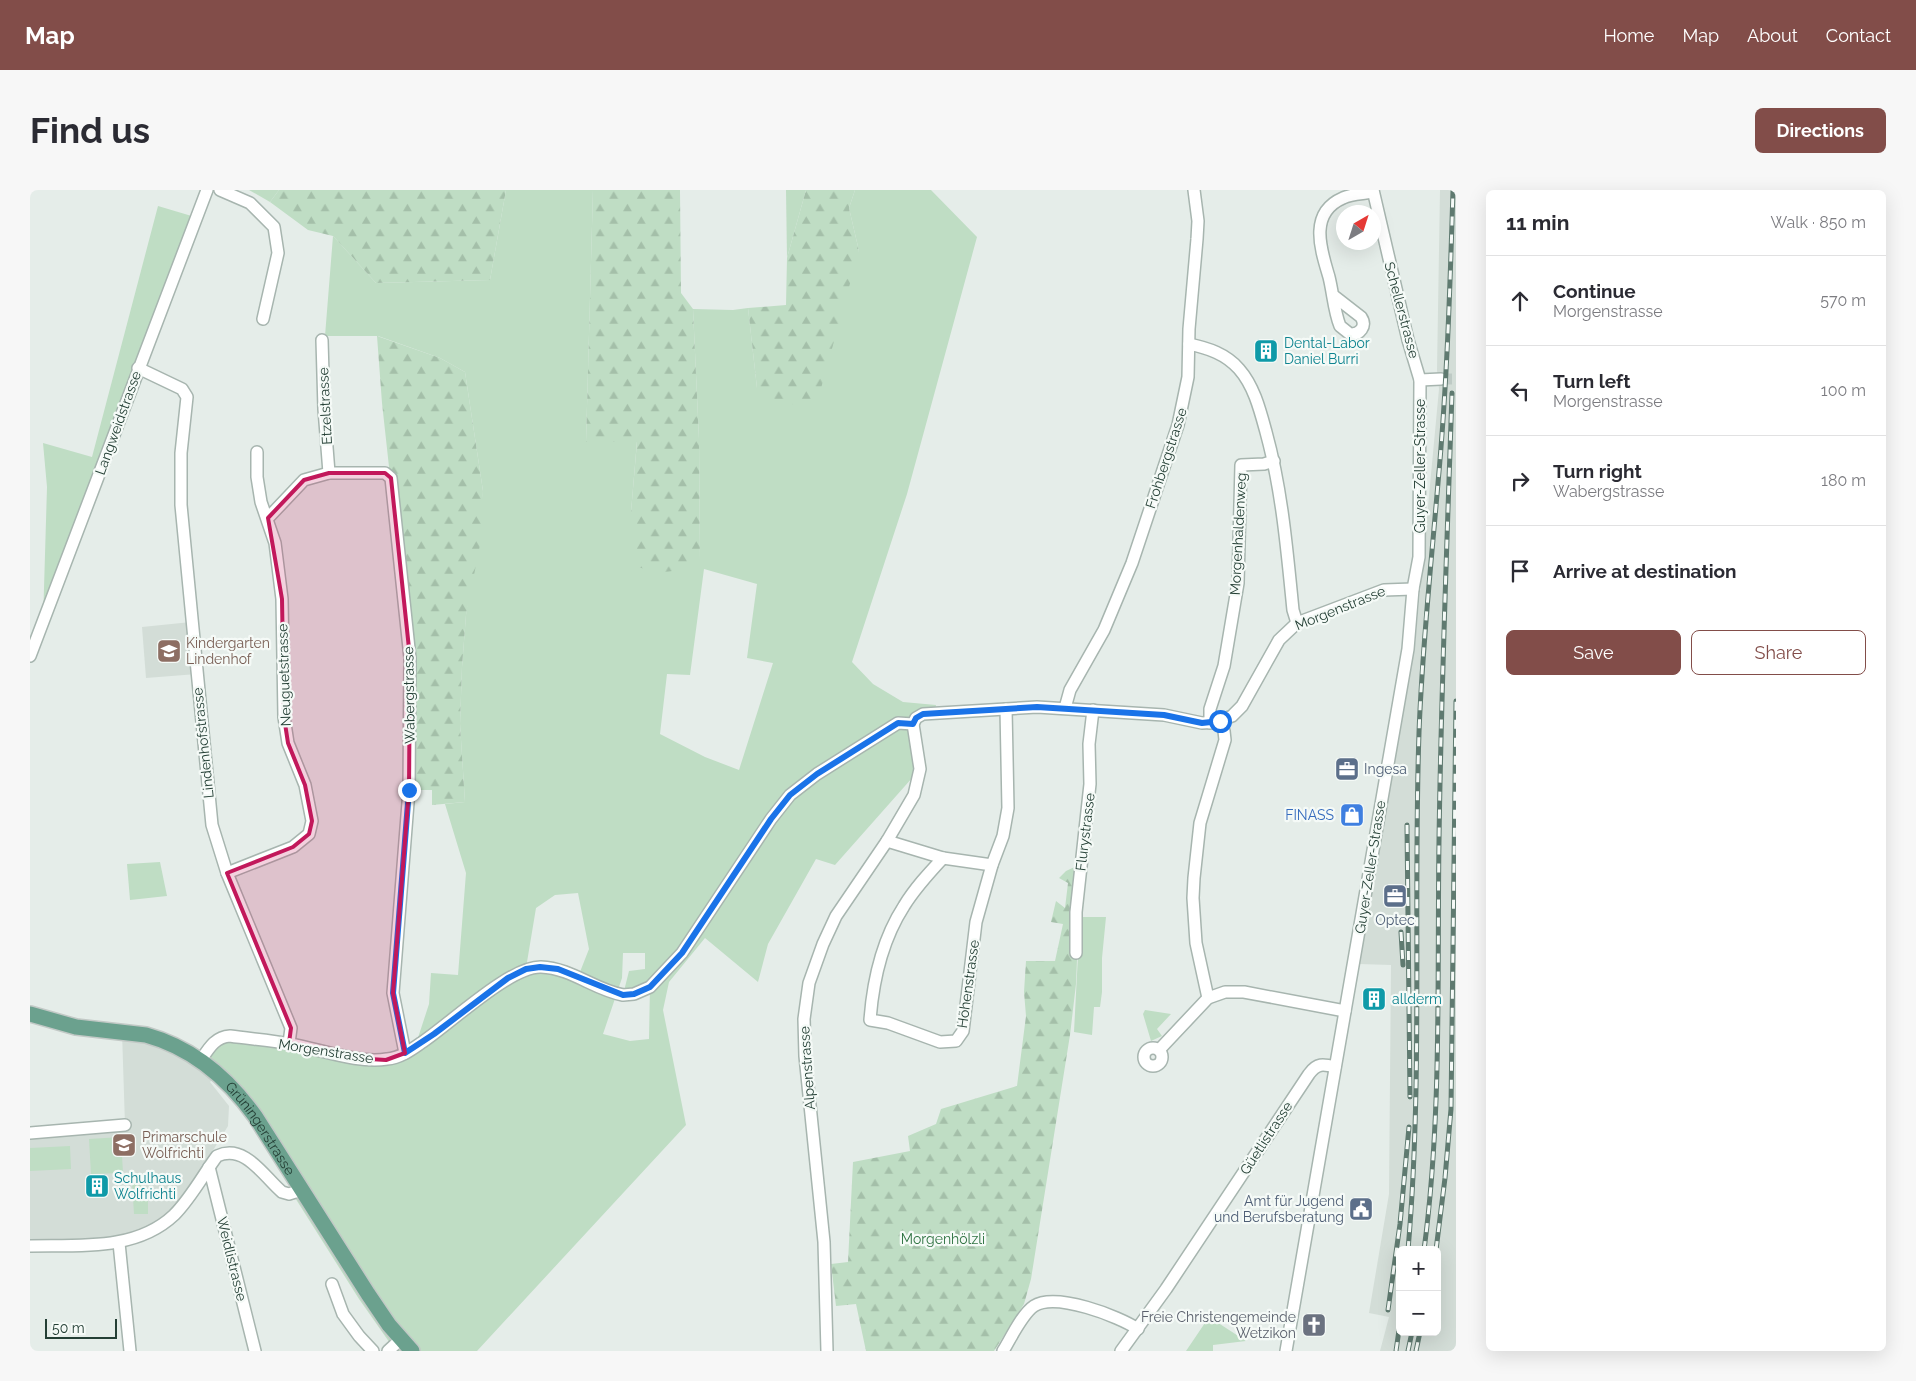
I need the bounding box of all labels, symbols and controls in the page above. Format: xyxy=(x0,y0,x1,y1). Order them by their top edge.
text: Map xyxy=(25,21,75,50)
text: Home xyxy=(1603,25,1654,46)
text: Map xyxy=(1682,25,1719,46)
text: About xyxy=(1747,25,1798,46)
text: Contact xyxy=(1826,25,1891,46)
button: Directions xyxy=(1755,108,1886,153)
text: Find us xyxy=(30,110,150,151)
north arrow xyxy=(1336,205,1381,250)
text: 11 min xyxy=(1506,210,1569,235)
text: Walk · 850 m xyxy=(1771,213,1866,232)
street label: Schellerstrasse xyxy=(1381,260,1423,360)
text: Continue xyxy=(1553,280,1636,302)
icon: ahead xyxy=(1506,287,1534,315)
text: 570 m xyxy=(1820,291,1866,310)
text: Morgenstrasse xyxy=(1553,302,1663,321)
place label: Dental-Labor Daniel Burri xyxy=(1284,335,1370,367)
building icon: Dental-Labor Daniel Burri xyxy=(1253,338,1279,364)
street label: Etzelstrasse xyxy=(315,367,335,445)
street label: Langweidstrasse xyxy=(92,369,144,477)
text: Turn left xyxy=(1553,370,1630,392)
icon: left xyxy=(1506,377,1534,405)
text: 100 m xyxy=(1821,381,1866,400)
text: Morgenstrasse xyxy=(1553,392,1663,411)
street label: Guyer-Zeller-Strasse xyxy=(1412,399,1428,533)
street label: Frohbergstrasse xyxy=(1142,406,1190,510)
text: Turn right xyxy=(1553,460,1642,482)
icon: right xyxy=(1506,467,1534,495)
text: 180 m xyxy=(1821,471,1866,490)
street label: Morgenhaldenweg xyxy=(1227,472,1249,596)
text: Wabergstrasse xyxy=(1553,482,1664,501)
icon: arrive xyxy=(1506,557,1534,585)
text: Arrive at destination xyxy=(1553,560,1737,582)
street label: Morgenstrasse xyxy=(1293,583,1387,633)
street label: Neuguetstrasse xyxy=(274,623,294,727)
button: Save xyxy=(1506,630,1681,675)
button: Share xyxy=(1691,630,1866,675)
place label: Kindergarten Lindenhof xyxy=(186,635,270,667)
school or university icon: Kindergarten Lindenhof xyxy=(156,638,182,664)
street label: Wabergstrasse xyxy=(400,646,418,744)
street label: Lindenhofstrasse xyxy=(189,687,217,799)
route start xyxy=(1209,710,1232,733)
office icon: Ingesa xyxy=(1334,756,1360,782)
place label: Ingesa xyxy=(1364,761,1407,777)
route end xyxy=(398,779,421,802)
street label: Flurystrasse xyxy=(1072,792,1098,872)
street label: Guyer-Zeller-Strasse xyxy=(1352,799,1388,935)
shop icon: FINASS xyxy=(1339,802,1365,828)
place label: FINASS xyxy=(1285,807,1335,823)
office icon: Optec xyxy=(1382,883,1408,909)
place label: Optec xyxy=(1375,912,1415,928)
street label: Höhenstrasse xyxy=(954,939,982,1029)
building icon: allderm xyxy=(1361,986,1387,1012)
place label: allderm xyxy=(1392,991,1442,1007)
street label: Alpenstrasse xyxy=(796,1026,818,1110)
street label: Morgenstrasse xyxy=(277,1036,375,1066)
street label: Grüningerstrasse xyxy=(222,1078,298,1178)
street label: Güetlistrasse xyxy=(1236,1099,1296,1177)
place label: Primarschule Wolfrichti xyxy=(142,1129,227,1161)
school or university icon: Primarschule Wolfrichti xyxy=(111,1132,137,1158)
place label: Schulhaus Wolfrichti xyxy=(114,1170,182,1202)
building icon: Schulhaus Wolfrichti xyxy=(84,1173,110,1199)
place label: Amt für Jugend und Berufsberatung xyxy=(1214,1193,1344,1225)
public building icon: Amt für Jugend und Berufsberatung xyxy=(1348,1196,1374,1222)
street label: Weidlistrasse xyxy=(214,1215,250,1303)
park label: Morgenhölzli xyxy=(901,1231,985,1247)
map controls xyxy=(1396,1246,1441,1336)
button: + xyxy=(1396,1246,1441,1291)
button: − xyxy=(1396,1291,1441,1336)
place label: Freie Christengemeinde Wetzikon xyxy=(1141,1309,1296,1341)
church icon: Freie Christengemeinde Wetzikon xyxy=(1301,1312,1327,1338)
scale bar xyxy=(45,1316,118,1339)
text: 50 m xyxy=(52,1320,85,1336)

